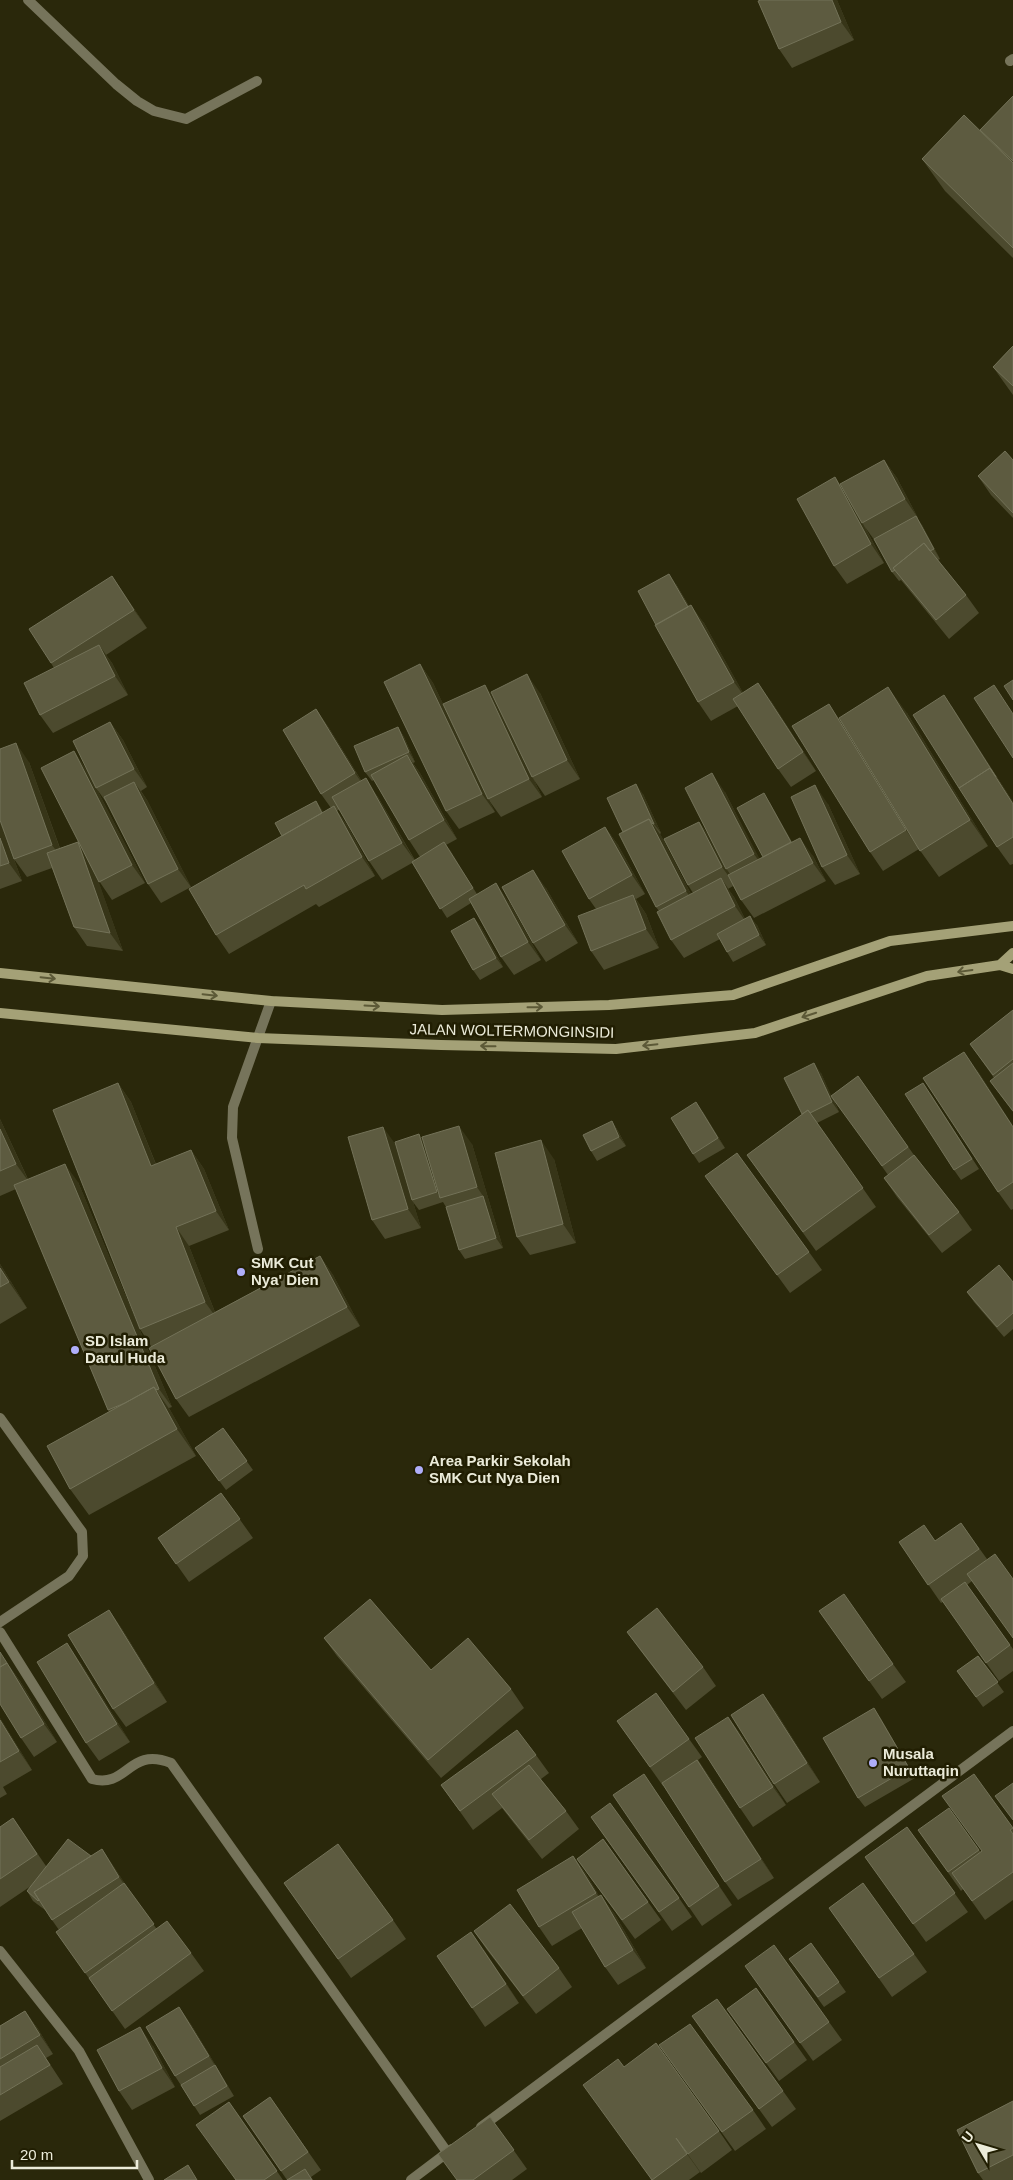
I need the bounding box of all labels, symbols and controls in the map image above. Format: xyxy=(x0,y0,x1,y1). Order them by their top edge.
one-way arrow xyxy=(957,966,973,976)
one-way arrow xyxy=(40,973,56,983)
one-way arrow xyxy=(202,990,218,1000)
one-way arrow xyxy=(364,1002,380,1011)
one-way arrow xyxy=(526,1002,542,1012)
one-way arrow xyxy=(802,1011,818,1020)
street label: JALAN WOLTERMONGINSIDI xyxy=(410,1020,615,1041)
one-way arrow xyxy=(643,1040,659,1050)
one-way arrow xyxy=(480,1041,496,1051)
place label: SMK Cut Nya' Dien xyxy=(251,1254,319,1288)
marker: SMK Cut Nya' Dien xyxy=(235,1266,247,1278)
place label: SD Islam Darul Huda xyxy=(85,1332,166,1366)
marker: SD Islam Darul Huda xyxy=(69,1344,81,1356)
place label: Area Parkir Sekolah SMK Cut Nya Dien xyxy=(429,1452,571,1486)
marker: Area Parkir Sekolah SMK Cut Nya Dien xyxy=(413,1464,425,1476)
place label: Musala Nuruttaqin xyxy=(883,1745,959,1779)
marker: Musala Nuruttaqin xyxy=(867,1757,879,1769)
north arrow xyxy=(953,2120,1003,2170)
text: U xyxy=(958,2128,977,2146)
scale bar xyxy=(12,2138,138,2170)
text: 20 m xyxy=(20,2146,53,2163)

